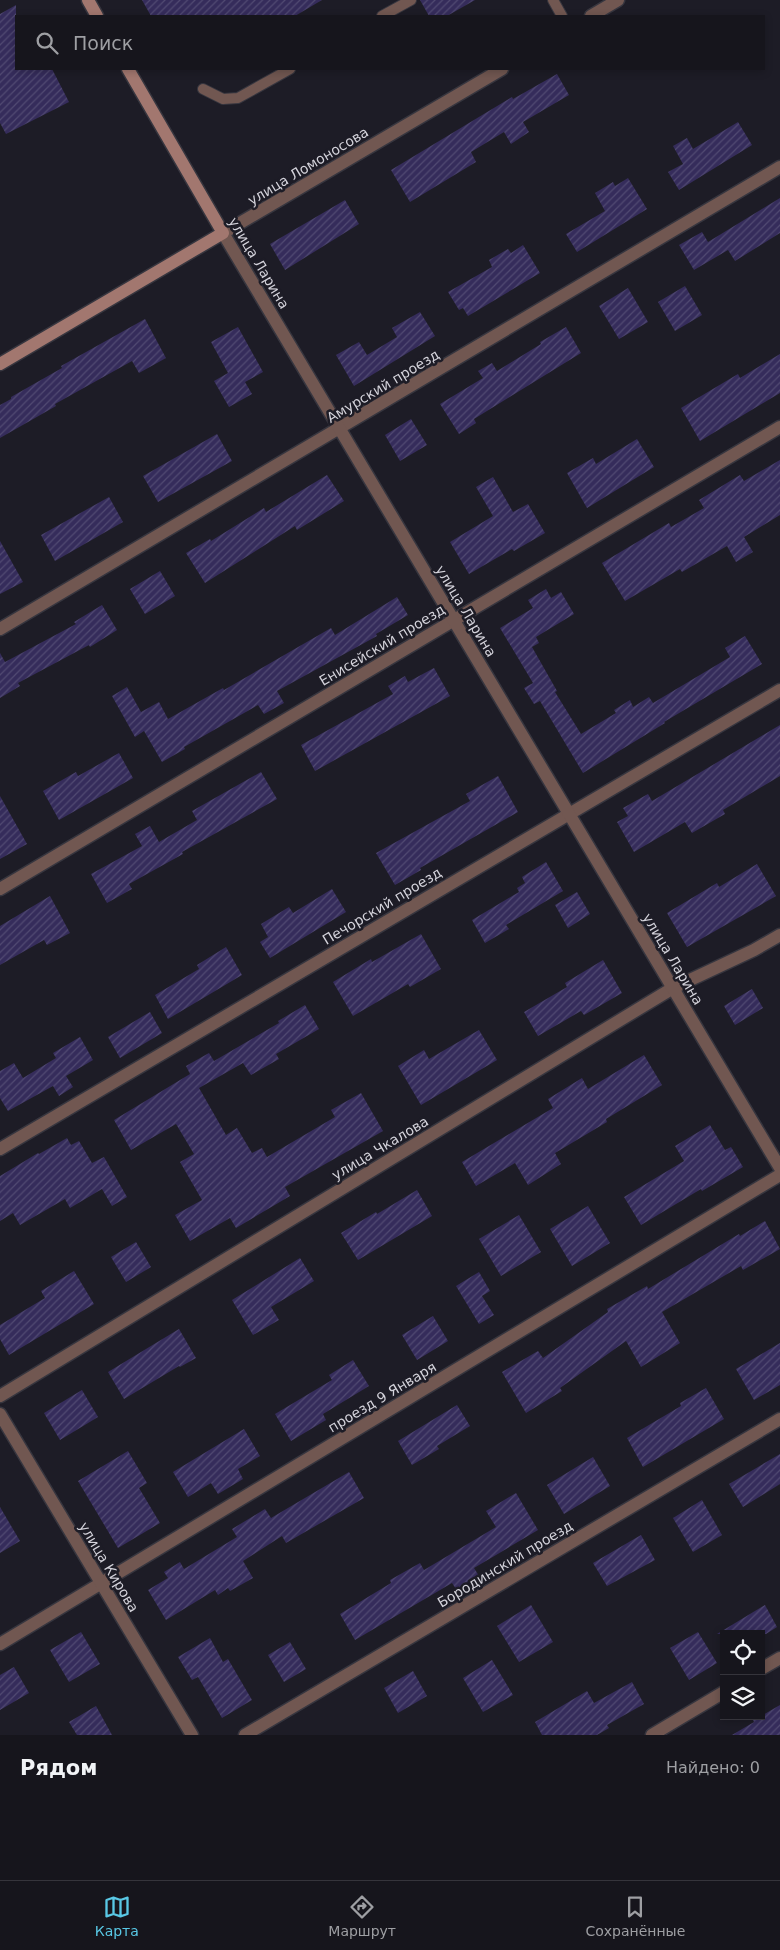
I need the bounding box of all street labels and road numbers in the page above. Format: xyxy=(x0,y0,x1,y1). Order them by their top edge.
street label: улица Ломоносова xyxy=(245,124,371,208)
street label: улица Ларина xyxy=(225,214,293,312)
street label: Амурский проезд xyxy=(324,346,442,426)
street label: улица Ларина xyxy=(432,562,500,660)
street label: Енисейский проезд xyxy=(316,601,448,689)
street label: Печорский проезд xyxy=(320,864,444,948)
street label: улица Ларина xyxy=(639,910,707,1008)
street label: улица Чкалова xyxy=(329,1113,431,1183)
street label: проезд 9 Января xyxy=(325,1358,439,1436)
street label: Бородинский проезд xyxy=(435,1517,575,1611)
street label: улица Кирова xyxy=(76,1519,142,1615)

